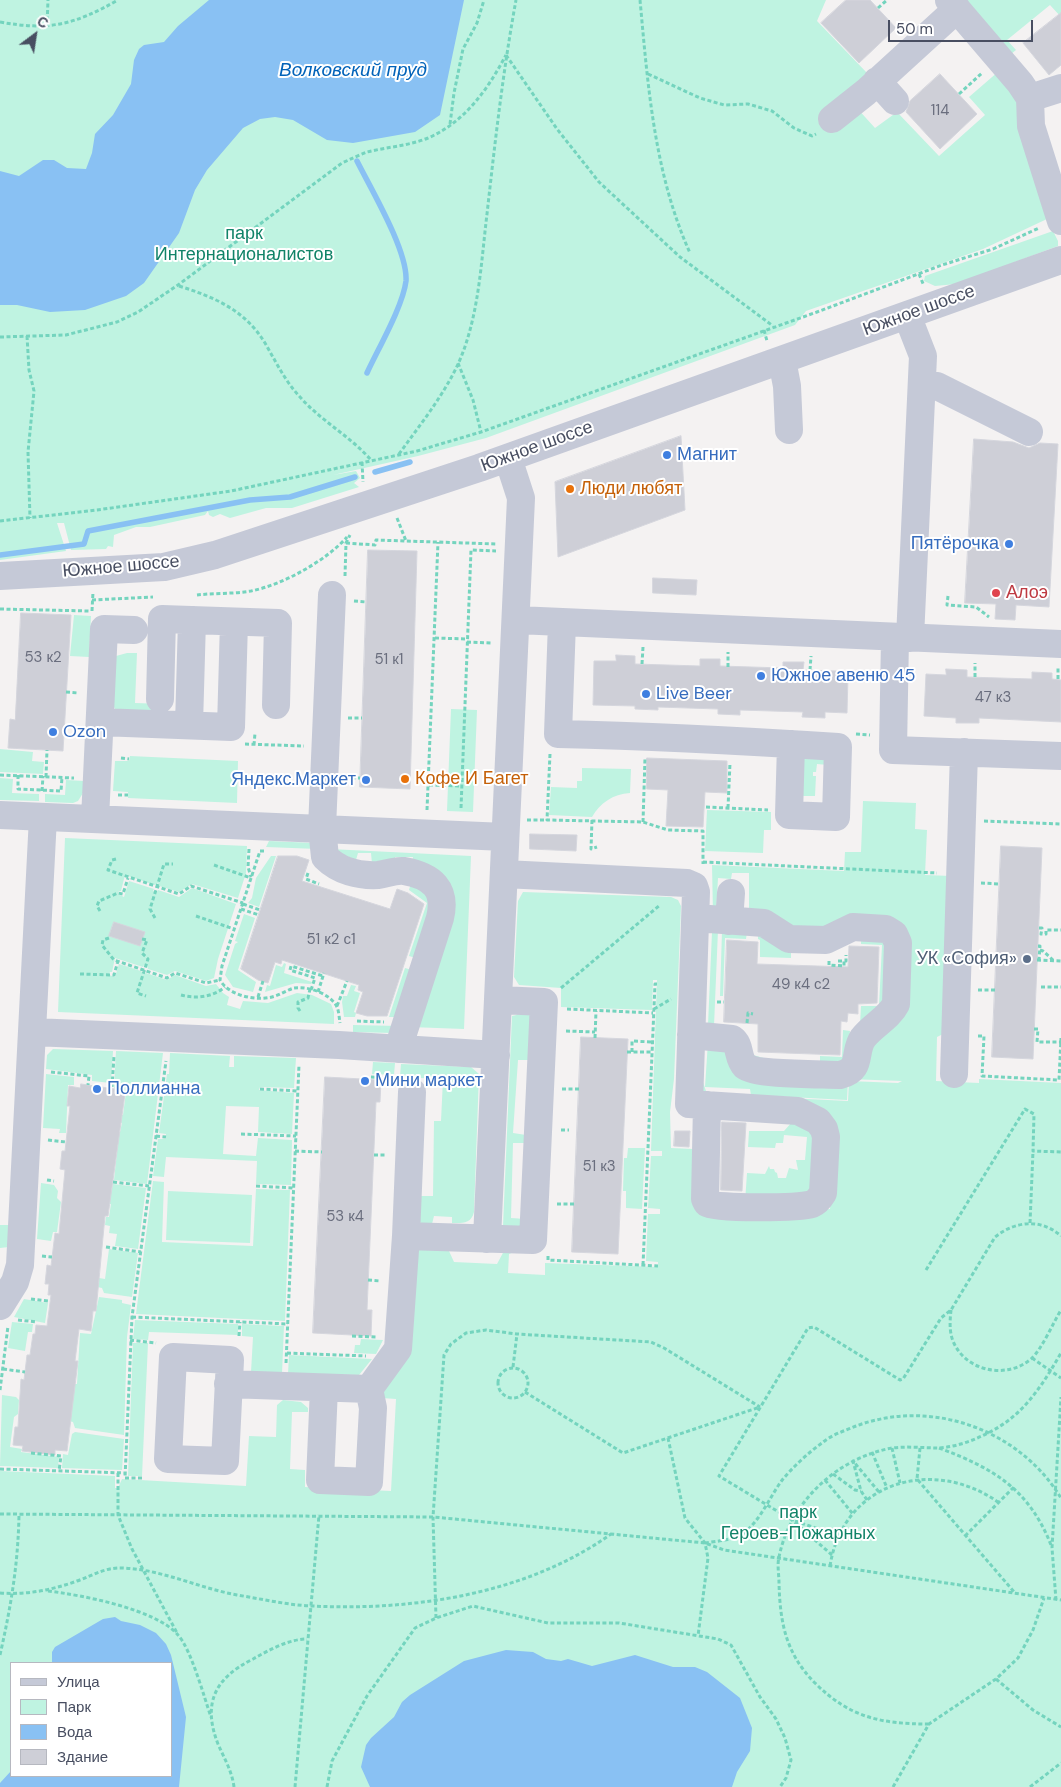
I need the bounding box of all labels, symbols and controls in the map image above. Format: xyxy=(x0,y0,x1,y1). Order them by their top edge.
north arrow xyxy=(10,10,60,60)
scale bar xyxy=(891,10,1036,42)
text: С xyxy=(34,12,52,32)
text: 50 m xyxy=(896,19,933,39)
water label: Волковский пруд xyxy=(279,60,427,82)
house number: 114 xyxy=(931,102,949,120)
park label: парк Интернационалистов xyxy=(155,223,333,266)
street label: Южное шоссе xyxy=(860,281,978,341)
street label: Южное шоссе xyxy=(478,417,596,477)
place label: Магнит xyxy=(677,444,737,466)
marker: Магнит xyxy=(661,449,673,461)
place label: Люди любят xyxy=(580,478,682,500)
marker: Люди любят xyxy=(564,483,576,495)
place label: Пятёрочка xyxy=(911,533,999,555)
marker: Пятёрочка xyxy=(1003,538,1015,550)
street label: Южное шоссе xyxy=(62,551,180,583)
place label: Алоэ xyxy=(1006,582,1048,604)
marker: Алоэ xyxy=(990,587,1002,599)
house number: 53 к2 xyxy=(24,649,62,667)
house number: 51 к1 xyxy=(374,651,404,669)
place label: Южное авеню 45 xyxy=(771,665,915,687)
marker: Южное авеню 45 xyxy=(755,670,767,682)
place label: Live Beer xyxy=(656,683,732,705)
marker: Live Beer xyxy=(640,688,652,700)
house number: 47 к3 xyxy=(975,689,1011,707)
place label: Ozon xyxy=(63,721,106,743)
marker: Ozon xyxy=(47,726,59,738)
place label: Кофе И Багет xyxy=(415,768,528,790)
place label: Яндекс.Маркет xyxy=(231,769,356,791)
marker: Кофе И Багет xyxy=(399,773,411,785)
marker: Яндекс.Маркет xyxy=(360,774,372,786)
house number: 51 к2 с1 xyxy=(306,931,356,949)
place label: УК «София» xyxy=(916,948,1017,970)
marker: УК «София» xyxy=(1021,953,1033,965)
house number: 49 к4 с2 xyxy=(772,976,830,994)
place label: Мини маркет xyxy=(375,1070,483,1092)
marker: Мини маркет xyxy=(359,1075,371,1087)
place label: Поллианна xyxy=(107,1078,201,1100)
marker: Поллианна xyxy=(91,1083,103,1095)
house number: 51 к3 xyxy=(582,1158,616,1176)
house number: 53 к4 xyxy=(326,1208,364,1226)
park label: парк Героев-Пожарных xyxy=(721,1502,875,1545)
legend xyxy=(10,1662,172,1777)
text: Улица xyxy=(57,1672,100,1692)
text: Парк xyxy=(57,1697,91,1717)
text: Вода xyxy=(57,1722,92,1742)
text: Здание xyxy=(57,1747,108,1767)

